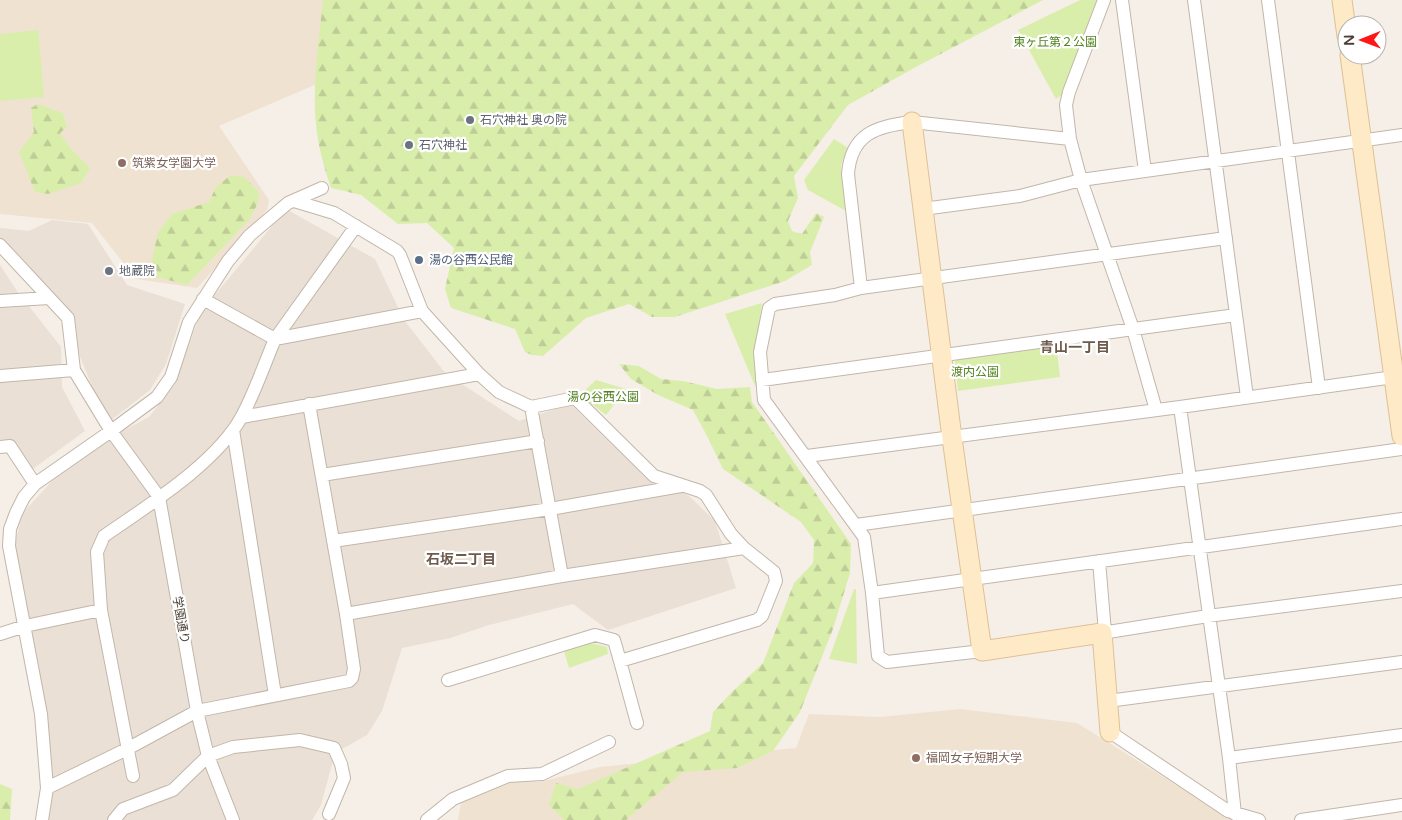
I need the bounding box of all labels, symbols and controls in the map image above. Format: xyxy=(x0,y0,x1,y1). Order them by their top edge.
north arrow xyxy=(1337,15,1387,65)
text: N xyxy=(1341,34,1358,46)
park label: 東ヶ丘第２公園 xyxy=(1013,35,1097,49)
place label: 石穴神社 奥の院 xyxy=(480,113,567,127)
marker: 石穴神社 奥の院 xyxy=(464,114,476,126)
place label: 石穴神社 xyxy=(419,138,467,152)
marker: 石穴神社 xyxy=(403,139,415,151)
place label: 筑紫女学園大学 xyxy=(132,156,216,170)
marker: 筑紫女学園大学 xyxy=(116,157,128,169)
place label: 湯の谷西公民館 xyxy=(429,253,513,267)
marker: 湯の谷西公民館 xyxy=(413,254,425,266)
place label: 地蔵院 xyxy=(119,264,155,278)
marker: 地蔵院 xyxy=(103,265,115,277)
district label: 青山一丁目 xyxy=(1040,339,1110,356)
park label: 渡内公園 xyxy=(951,365,999,379)
park label: 湯の谷西公園 xyxy=(567,390,639,404)
district label: 石坂二丁目 xyxy=(426,551,496,568)
street label: 学園通り xyxy=(170,595,192,645)
place label: 福岡女子短期大学 xyxy=(926,751,1022,765)
marker: 福岡女子短期大学 xyxy=(910,752,922,764)

